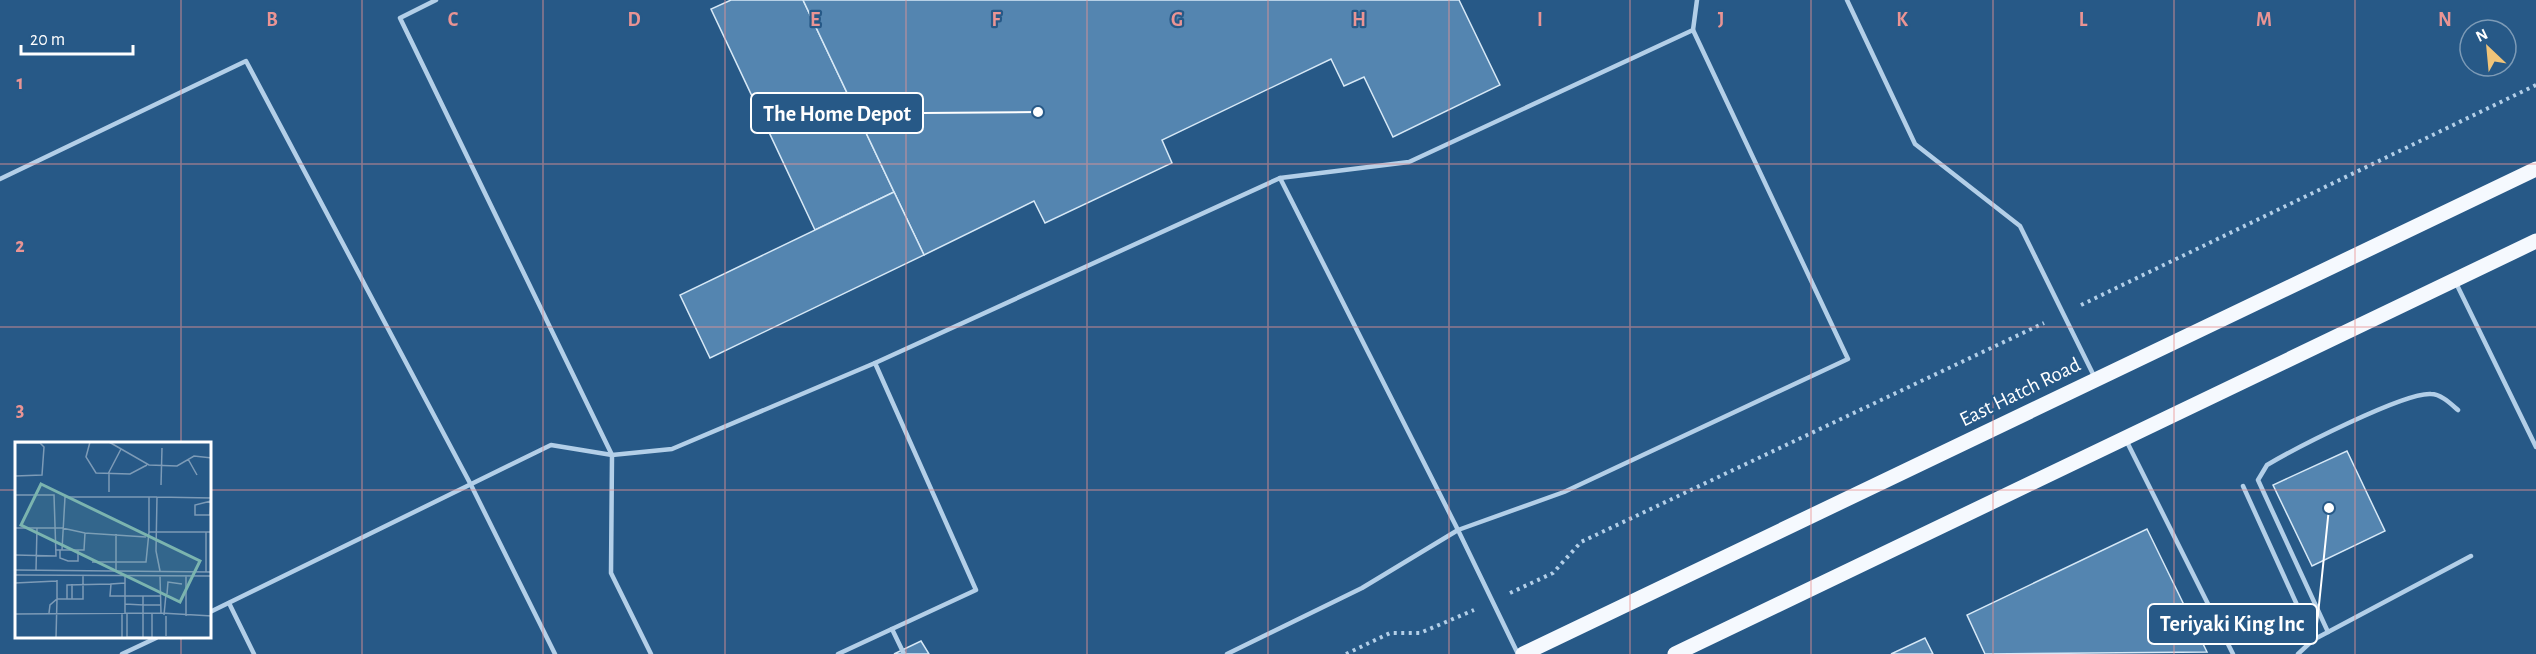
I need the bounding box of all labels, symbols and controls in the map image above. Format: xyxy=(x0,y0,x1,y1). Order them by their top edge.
text: B xyxy=(266,10,278,30)
text: C xyxy=(448,10,459,30)
text: D xyxy=(627,10,641,30)
text: E xyxy=(810,10,820,30)
text: F xyxy=(991,10,1001,30)
text: G xyxy=(1171,10,1183,30)
text: H xyxy=(1352,10,1366,30)
text: I xyxy=(1537,10,1543,30)
text: J xyxy=(1718,10,1724,30)
text: K xyxy=(1896,10,1908,30)
text: L xyxy=(2079,10,2088,30)
text: M xyxy=(2256,10,2272,30)
text: N xyxy=(2438,10,2452,30)
scale bar xyxy=(21,18,134,56)
north arrow xyxy=(2458,18,2518,78)
text: N xyxy=(2473,26,2490,45)
text: 20 m xyxy=(30,31,65,49)
text: 1 xyxy=(16,73,24,93)
callout: The Home Depot xyxy=(751,93,923,133)
text: The Home Depot xyxy=(763,103,912,125)
text: 2 xyxy=(15,236,25,256)
street label: East Hatch Road xyxy=(1956,354,2084,430)
text: 3 xyxy=(16,400,24,420)
inset map xyxy=(15,442,212,639)
callout: Teriyaki King Inc xyxy=(2148,604,2317,644)
text: Teriyaki King Inc xyxy=(2160,613,2305,636)

